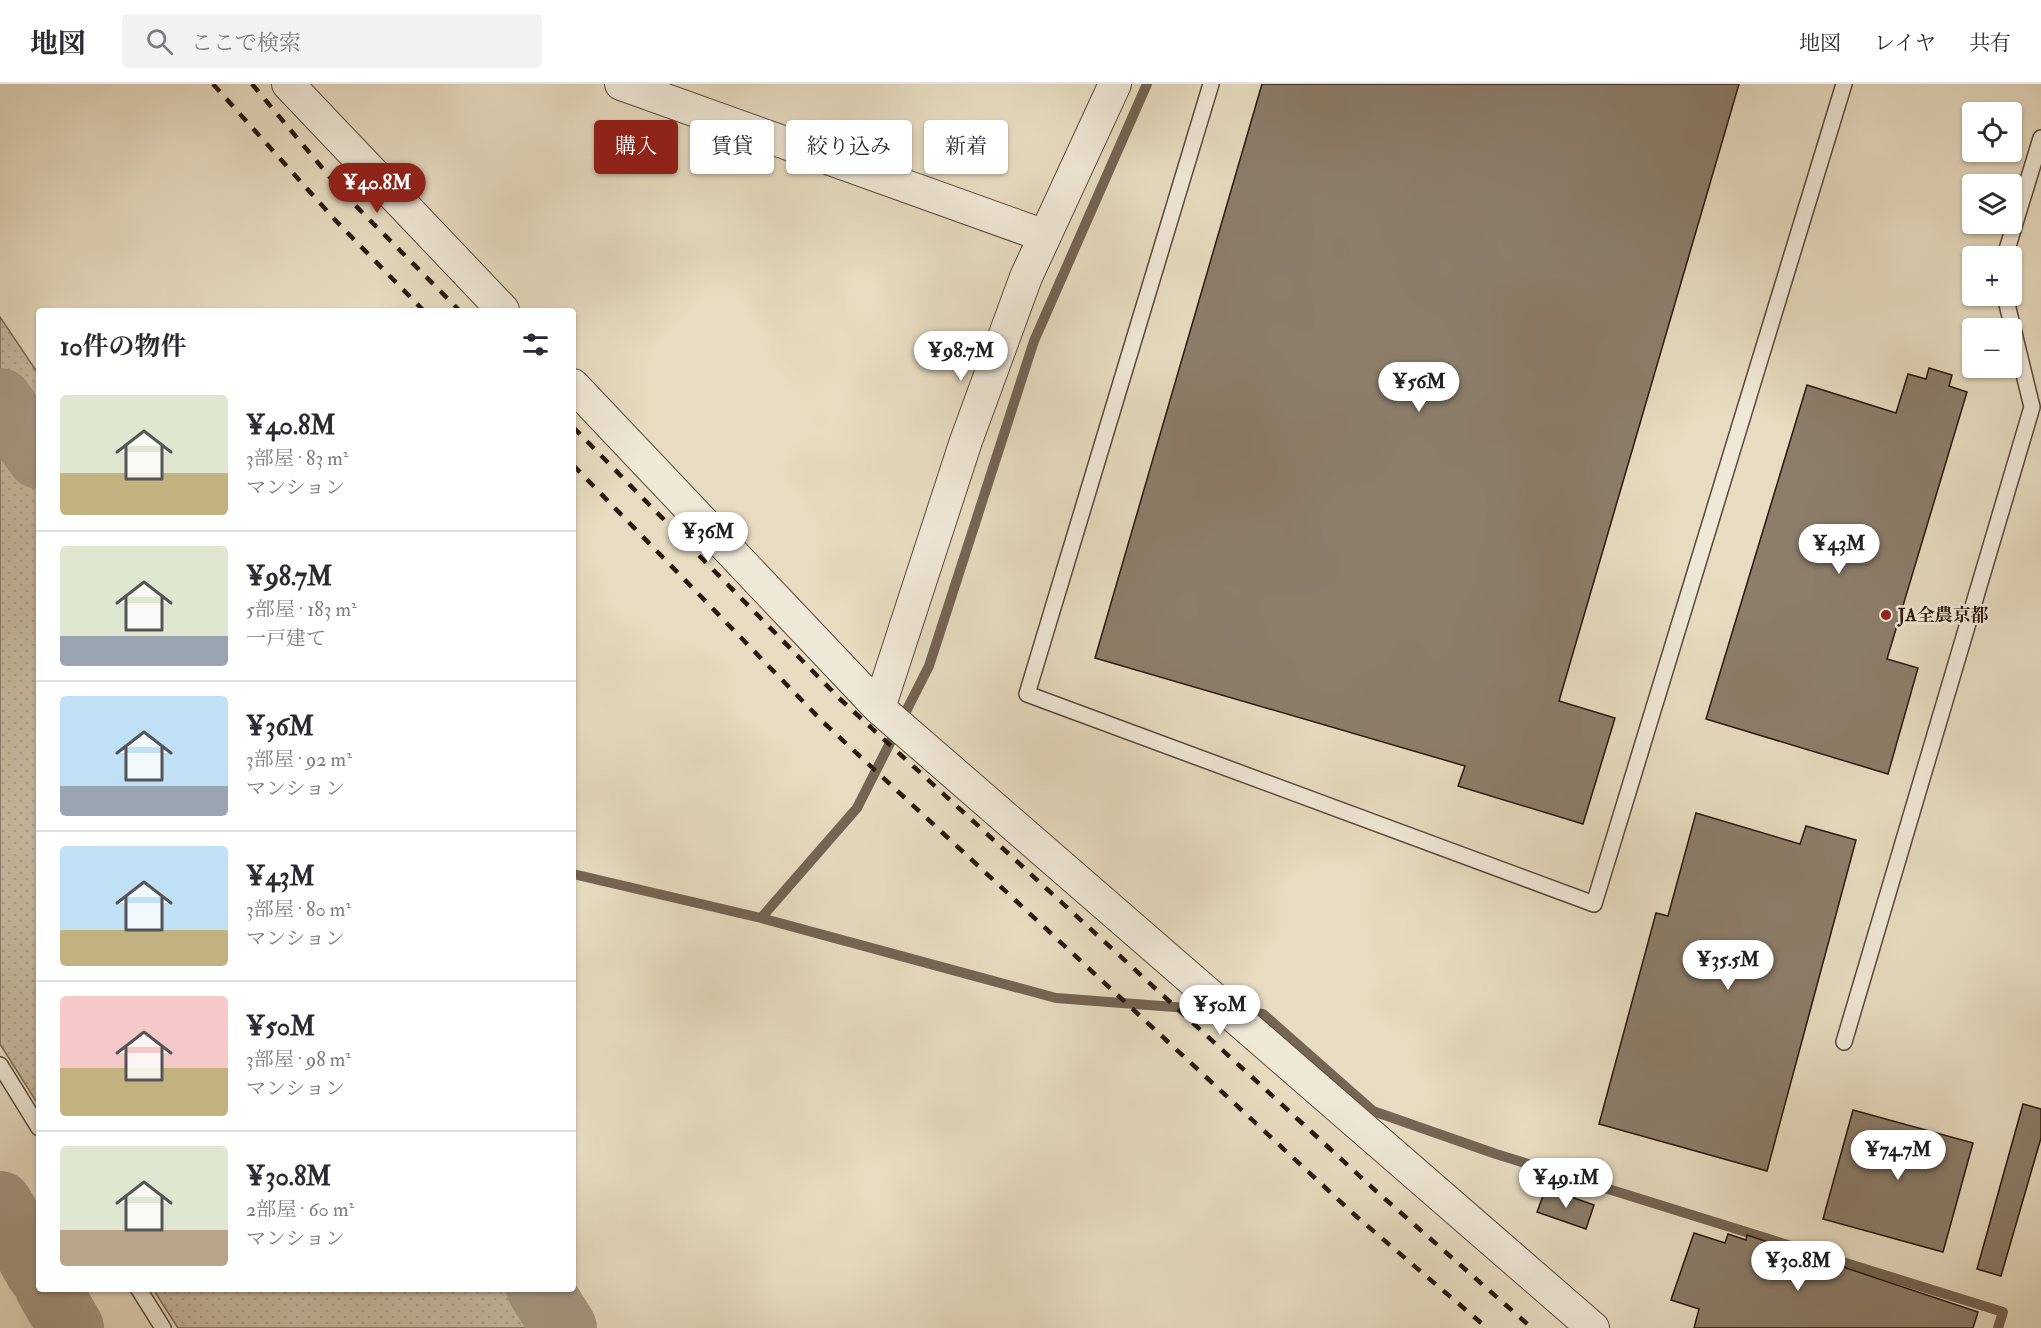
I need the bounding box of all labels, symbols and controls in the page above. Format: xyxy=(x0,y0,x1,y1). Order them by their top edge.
search box xyxy=(122,14,542,68)
icon: search xyxy=(143,25,176,58)
text: 地図 xyxy=(30,27,86,62)
text: ここで検索 xyxy=(191,29,301,57)
text: 地図 xyxy=(1799,30,1841,57)
text: レイヤ xyxy=(1874,30,1936,57)
text: 共有 xyxy=(1969,30,2011,57)
map controls xyxy=(1962,102,2022,378)
button: locate xyxy=(1962,102,2022,162)
chip: 購入 xyxy=(594,120,678,174)
chip: 賃貸 xyxy=(690,120,774,174)
chip: 絞り込み xyxy=(786,120,912,174)
chip: 新着 xyxy=(924,120,1008,174)
pin: ¥40.8M xyxy=(328,163,426,214)
text: ¥40.8M xyxy=(343,170,411,195)
button: layers xyxy=(1962,174,2022,234)
button: + xyxy=(1962,246,2022,306)
button: − xyxy=(1962,318,2022,378)
icon: filters xyxy=(519,328,552,361)
text: 10件の物件 xyxy=(60,331,186,363)
pin: ¥98.7M xyxy=(912,331,1010,382)
text: ¥98.7M xyxy=(928,338,994,363)
pin: ¥56M xyxy=(1383,362,1455,413)
text: ¥56M xyxy=(1392,369,1446,394)
text: ¥40.8M xyxy=(246,410,335,442)
icon: home xyxy=(108,419,180,491)
text: 3部屋 · 83 m² xyxy=(246,446,348,471)
text: マンション xyxy=(246,475,345,500)
pin: ¥36M xyxy=(672,512,744,563)
text: ¥36M xyxy=(682,519,734,544)
pin: ¥43M xyxy=(1803,524,1875,575)
text: ¥43M xyxy=(1813,531,1865,556)
text: ¥98.7M xyxy=(246,561,332,593)
icon: home xyxy=(108,570,180,642)
text: 5部屋 · 183 m² xyxy=(246,597,357,622)
place label: JA全農京都 xyxy=(1897,604,1989,627)
marker: JA全農京都 xyxy=(1879,608,1893,622)
text: 一戸建て xyxy=(246,626,326,651)
text: ¥36M xyxy=(246,711,314,743)
icon: home xyxy=(108,720,180,792)
text: 3部屋 · 92 m² xyxy=(246,747,352,772)
text: マンション xyxy=(246,776,345,801)
text: ¥43M xyxy=(246,861,315,893)
icon: home xyxy=(108,870,180,942)
text: 3部屋 · 80 m² xyxy=(246,897,351,922)
text: マンション xyxy=(246,926,345,951)
pin: ¥35.5M xyxy=(1679,940,1777,991)
text: ¥35.5M xyxy=(1697,947,1759,972)
pin: ¥50M xyxy=(1184,985,1256,1036)
text: ¥50M xyxy=(1193,992,1247,1017)
text: ¥50M xyxy=(246,1011,315,1043)
icon: home xyxy=(108,1020,180,1092)
text: 3部屋 · 98 m² xyxy=(246,1047,351,1072)
text: マンション xyxy=(246,1076,345,1101)
pin: ¥74.7M xyxy=(1849,1130,1947,1181)
text: ¥74.7M xyxy=(1865,1137,1931,1162)
pin: ¥49.1M xyxy=(1517,1158,1615,1209)
text: ¥30.8M xyxy=(246,1161,331,1193)
text: ¥49.1M xyxy=(1533,1165,1599,1190)
icon: home xyxy=(108,1170,180,1242)
text: 2部屋 · 60 m² xyxy=(246,1197,354,1222)
text: マンション xyxy=(246,1226,345,1251)
pin: ¥30.8M xyxy=(1749,1241,1847,1292)
text: ¥30.8M xyxy=(1765,1248,1831,1273)

